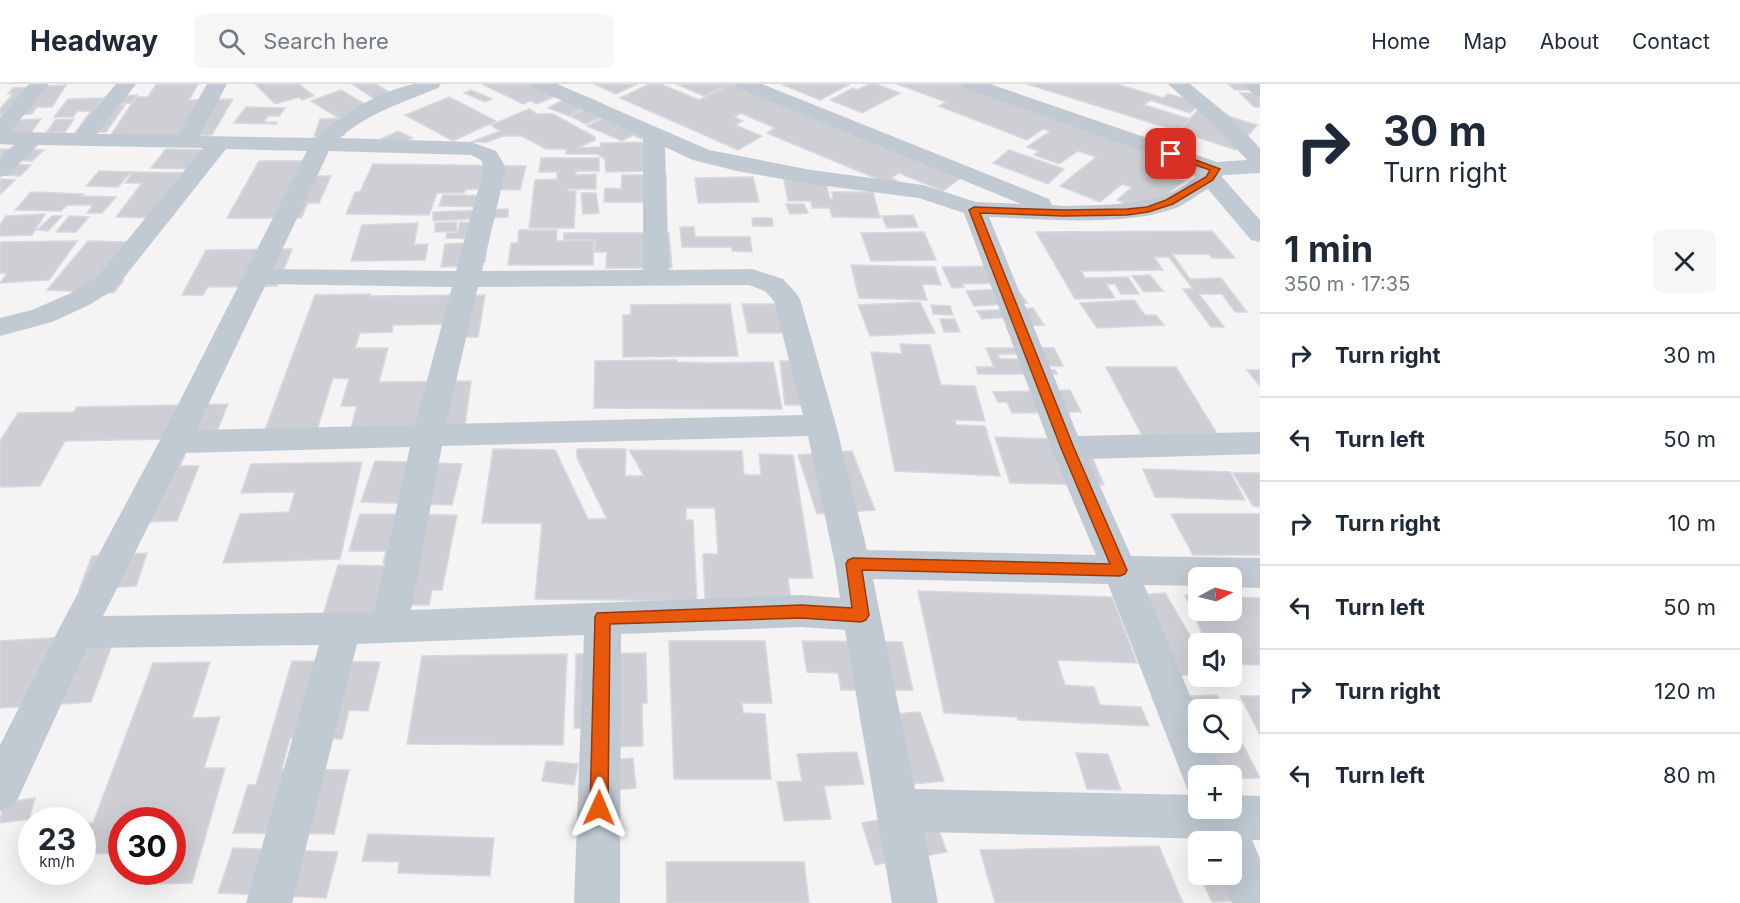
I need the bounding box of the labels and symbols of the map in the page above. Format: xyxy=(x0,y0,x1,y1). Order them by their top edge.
pin xyxy=(1145,128,1196,179)
north arrow xyxy=(1188,567,1242,621)
position arrow xyxy=(567,776,631,840)
speed limit sign: 30 xyxy=(108,807,186,885)

